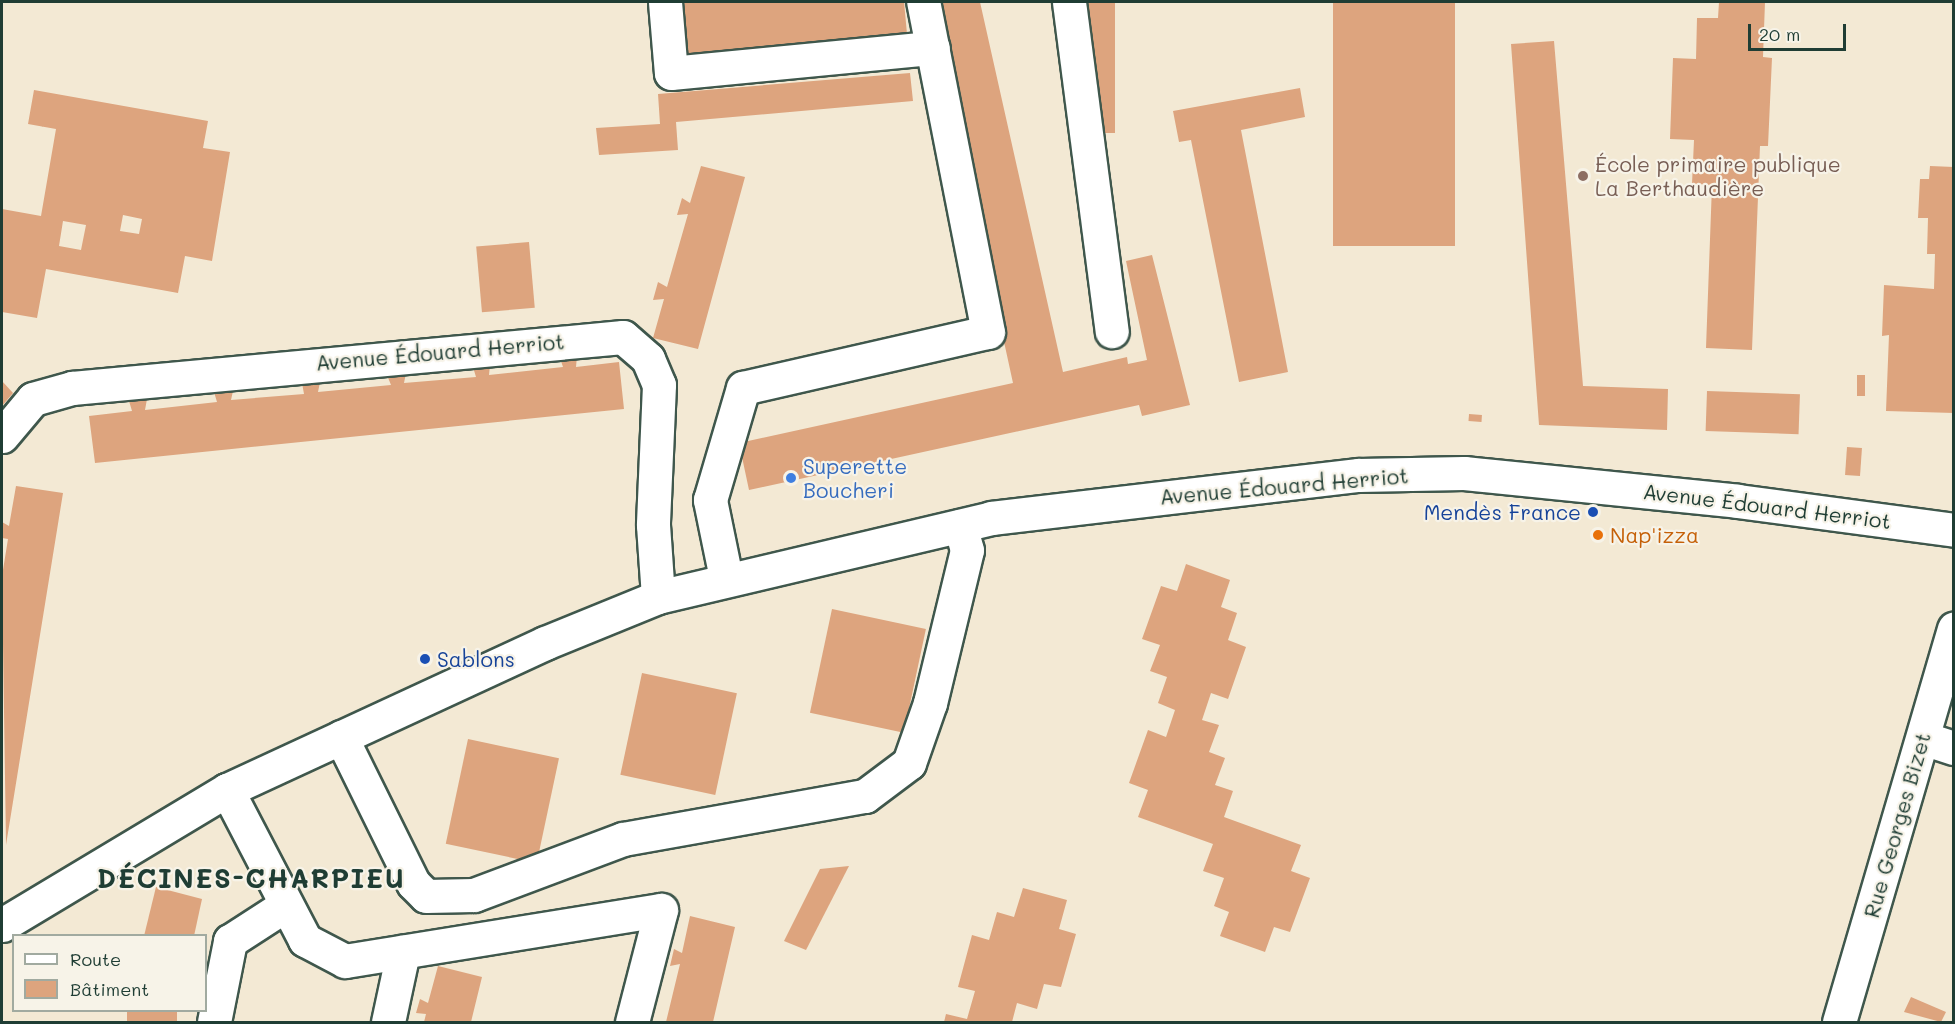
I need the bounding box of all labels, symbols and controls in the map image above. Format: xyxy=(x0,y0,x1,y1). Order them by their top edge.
scale bar xyxy=(1751,12,1848,50)
text: 20 m xyxy=(1759,22,1800,46)
place label: École primaire publique La Berthaudière xyxy=(1595,151,1841,201)
marker: École primaire publique La Berthaudière xyxy=(1576,169,1590,183)
street label: Avenue Édouard Herriot xyxy=(315,329,565,375)
place label: Superette Boucheri xyxy=(803,453,907,503)
street label: Avenue Édouard Herriot xyxy=(1159,463,1409,509)
marker: Superette Boucheri xyxy=(784,471,798,485)
street label: Avenue Édouard Herriot xyxy=(1642,478,1892,534)
place label: Mendès France xyxy=(1424,499,1581,525)
marker: Mendès France xyxy=(1586,505,1600,519)
place label: Nap'izza xyxy=(1610,522,1699,548)
marker: Nap'izza xyxy=(1591,528,1605,542)
place label: Sablons xyxy=(437,646,515,672)
marker: Sablons xyxy=(418,652,432,666)
street label: Rue Georges Bizet xyxy=(1858,729,1936,921)
district label: DÉCINES-CHARPIEU xyxy=(97,862,405,894)
legend xyxy=(12,934,207,1012)
text: Route xyxy=(70,947,121,971)
text: Bâtiment xyxy=(70,977,149,1001)

